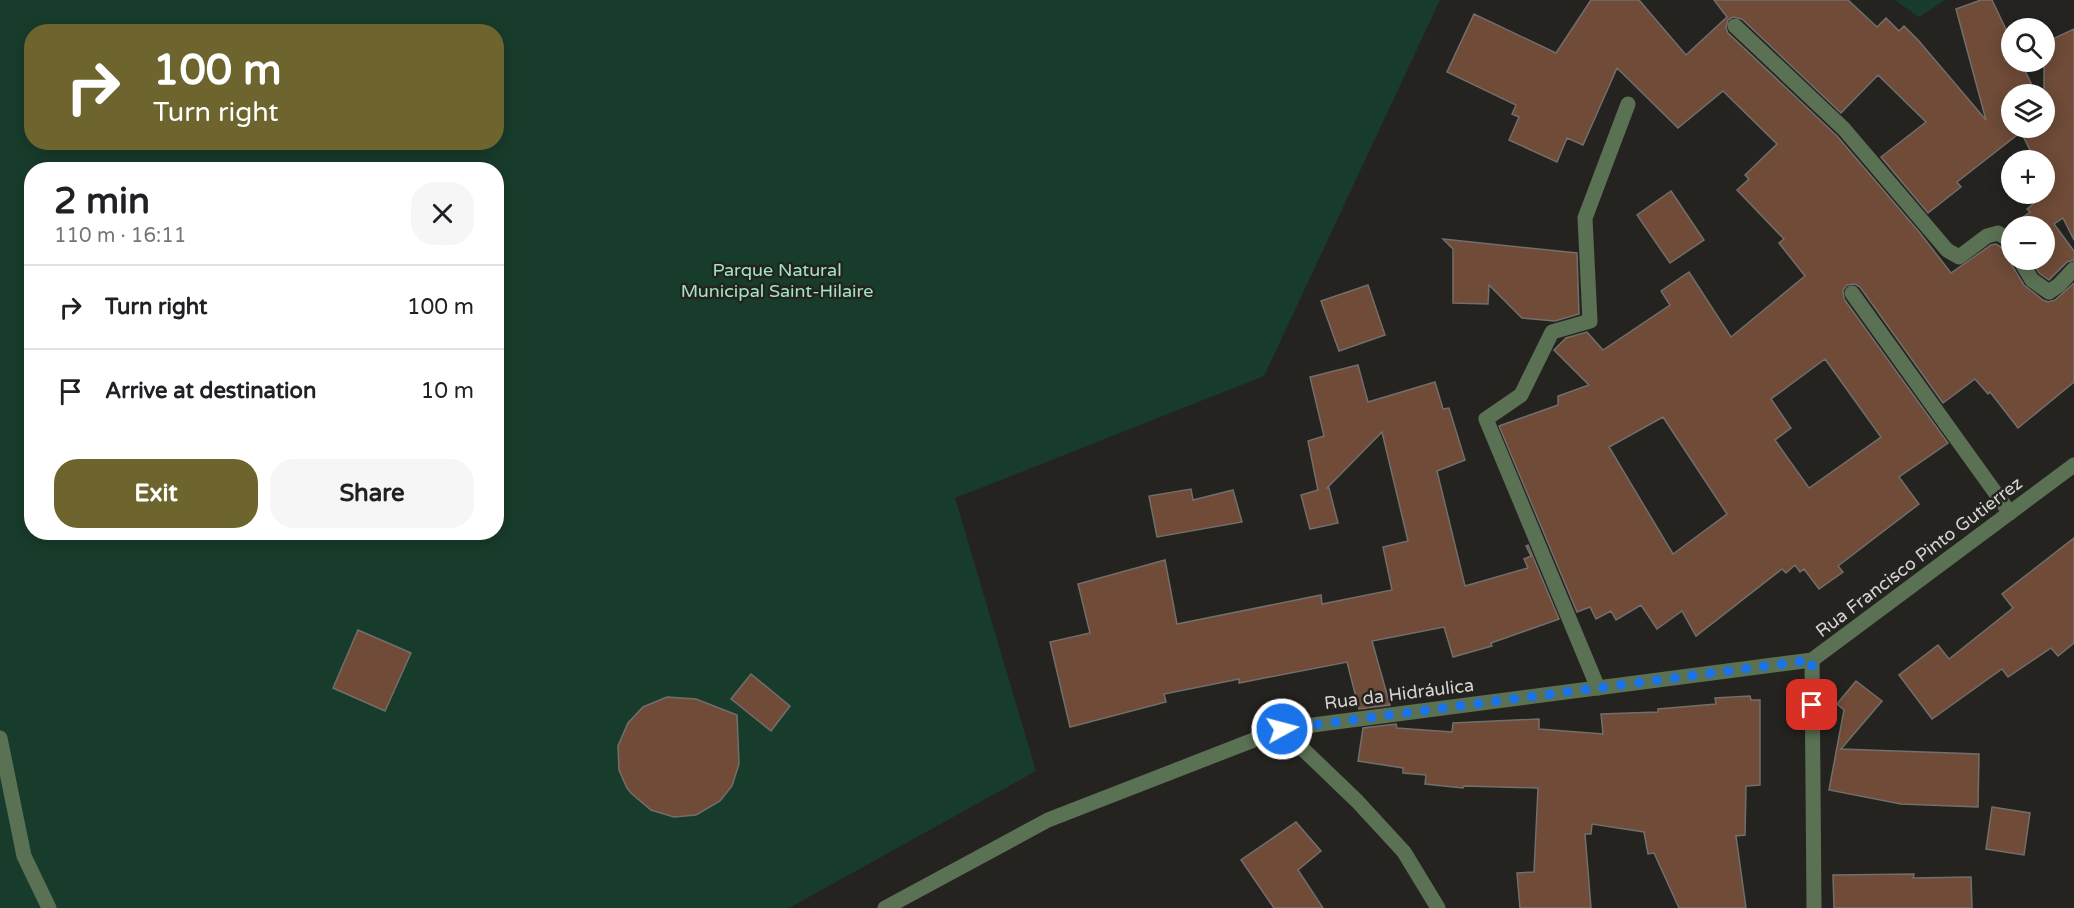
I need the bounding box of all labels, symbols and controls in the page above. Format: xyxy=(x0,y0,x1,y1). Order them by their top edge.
map controls xyxy=(2001,18,2055,270)
button: search xyxy=(2001,18,2055,72)
text: 100 m xyxy=(153,45,282,96)
icon: right xyxy=(54,48,132,126)
button: layers xyxy=(2001,84,2055,138)
text: Turn right xyxy=(153,96,279,129)
button: + xyxy=(2001,150,2055,204)
text: 2 min xyxy=(54,180,150,223)
button: close xyxy=(411,182,474,245)
button: − xyxy=(2001,216,2055,270)
text: 110 m · 16:11 xyxy=(54,224,186,248)
park label: Parque Natural Municipal Saint-Hilaire xyxy=(681,259,873,302)
icon: right xyxy=(54,291,87,324)
text: Turn right xyxy=(105,294,207,320)
text: 100 m xyxy=(407,294,474,320)
icon: arrive xyxy=(54,375,87,408)
text: Arrive at destination xyxy=(105,378,316,404)
text: 10 m xyxy=(420,378,474,404)
button: Exit xyxy=(54,459,258,528)
button: Share xyxy=(270,459,474,528)
street label: Rua Francisco Pinto Gutierrez xyxy=(1811,472,2027,642)
street label: Rua da Hidráulica xyxy=(1323,674,1475,714)
pin xyxy=(1786,679,1837,730)
icon: arrive xyxy=(1795,688,1828,721)
position arrow xyxy=(1250,697,1314,761)

